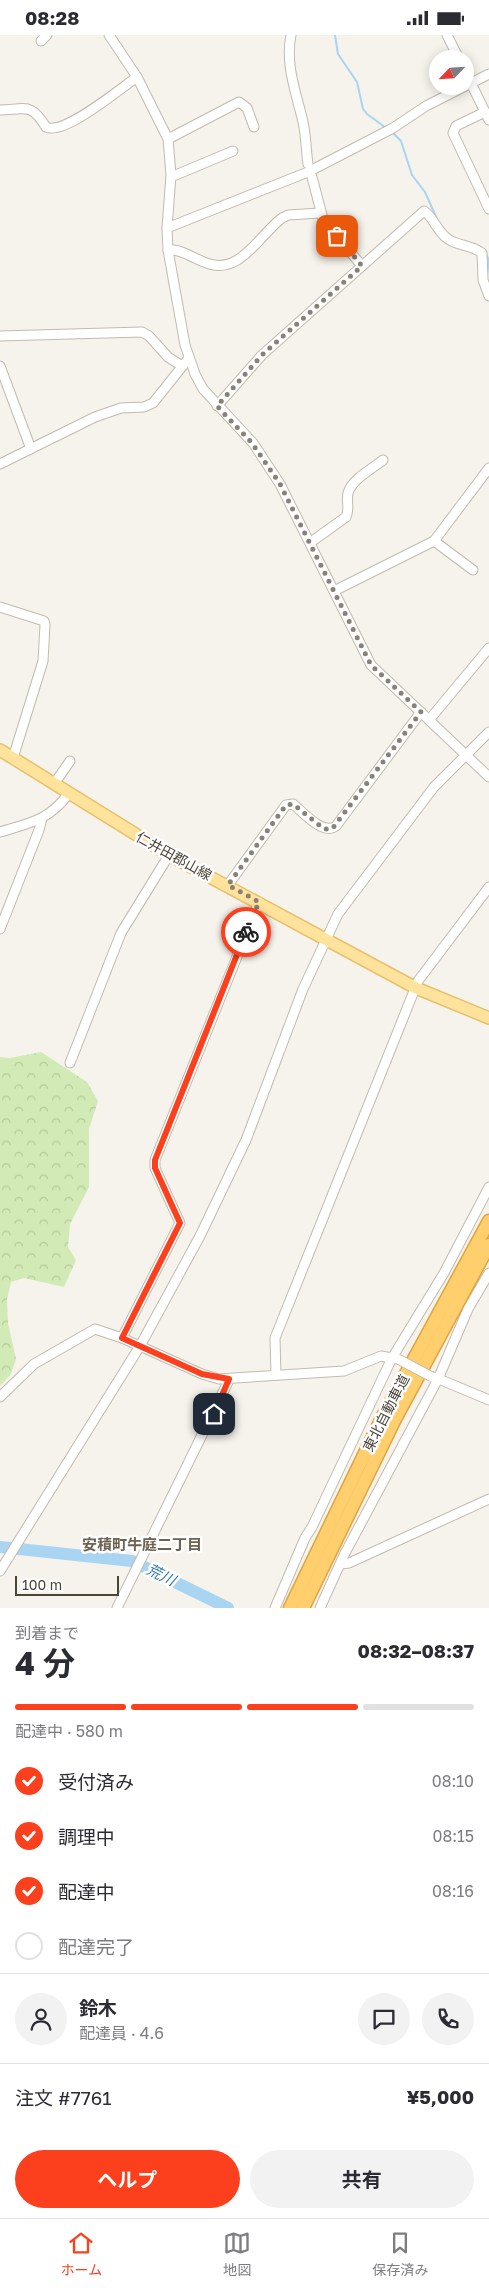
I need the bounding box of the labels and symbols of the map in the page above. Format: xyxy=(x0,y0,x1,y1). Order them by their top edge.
north arrow xyxy=(429,50,474,95)
pin xyxy=(316,215,358,257)
street label: 仁井田郡山線 xyxy=(133,828,215,883)
courier xyxy=(221,907,271,957)
street label: 東北自動車道 xyxy=(359,1371,412,1454)
pin xyxy=(193,1393,235,1435)
district label: 安積町牛庭二丁目 xyxy=(82,1535,202,1553)
water label: 荒川 xyxy=(144,1559,181,1590)
scale bar xyxy=(15,1573,119,1596)

